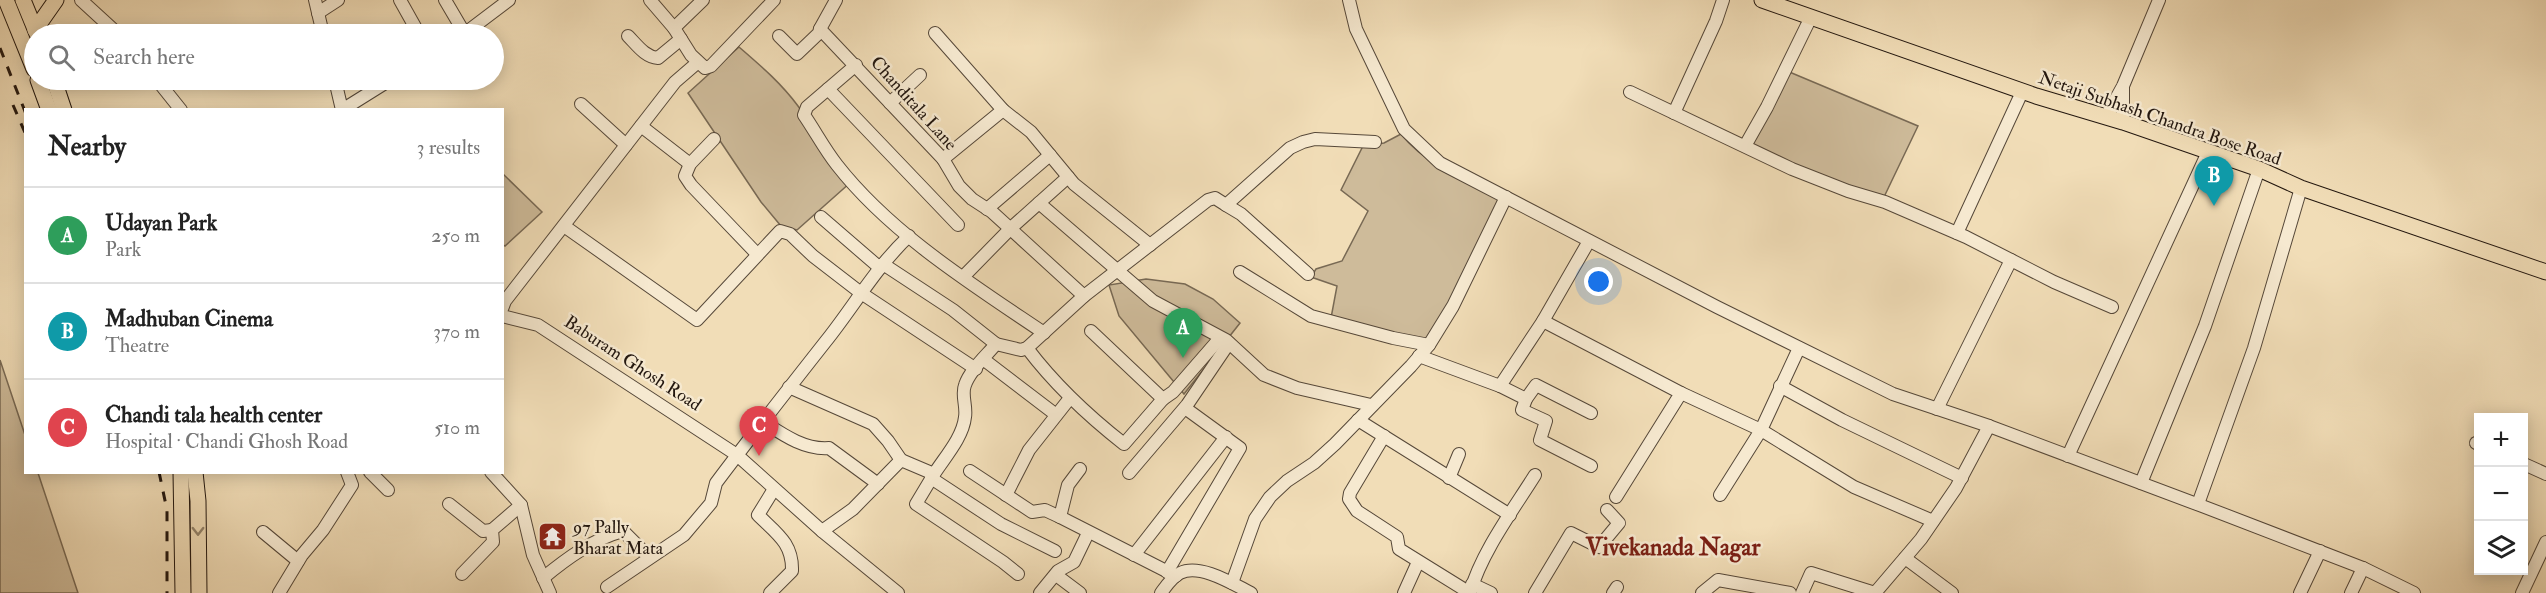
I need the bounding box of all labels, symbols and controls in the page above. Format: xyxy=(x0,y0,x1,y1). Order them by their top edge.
search box xyxy=(24,24,504,90)
icon: search xyxy=(45,41,78,74)
text: Search here xyxy=(93,43,195,71)
street label: Chanditala Lane xyxy=(865,51,962,156)
street label: Netaji Subhash Chandra Bose Road xyxy=(2036,66,2284,171)
text: Nearby xyxy=(48,131,126,163)
text: 3 results xyxy=(417,135,480,160)
pin: B xyxy=(2194,156,2234,206)
text: Udayan Park xyxy=(105,209,217,237)
text: A xyxy=(61,223,74,248)
text: 250 m xyxy=(431,223,480,248)
text: Park xyxy=(105,237,141,262)
your location xyxy=(1584,267,1613,296)
text: Madhuban Cinema xyxy=(105,305,273,333)
pin: A xyxy=(1164,308,1202,358)
street label: Baburam Ghosh Road xyxy=(560,310,706,417)
text: B xyxy=(61,319,74,344)
text: 370 m xyxy=(433,319,480,344)
text: Theatre xyxy=(105,333,169,358)
text: Chandi tala health center xyxy=(105,401,322,429)
pin: C xyxy=(740,406,778,456)
map controls xyxy=(2474,413,2528,575)
button: + xyxy=(2474,413,2528,467)
text: C xyxy=(60,415,75,440)
text: 510 m xyxy=(434,415,480,440)
text: Hospital · Chandi Ghosh Road xyxy=(105,429,348,454)
button: − xyxy=(2474,467,2528,521)
place label: 97 Pally Bharat Mata xyxy=(571,516,664,560)
temple icon: 97 Pally Bharat Mata xyxy=(536,521,568,553)
button: layers xyxy=(2474,521,2528,575)
one-way arrow xyxy=(192,526,204,535)
district label: Vivekanada Nagar xyxy=(1585,532,1761,563)

